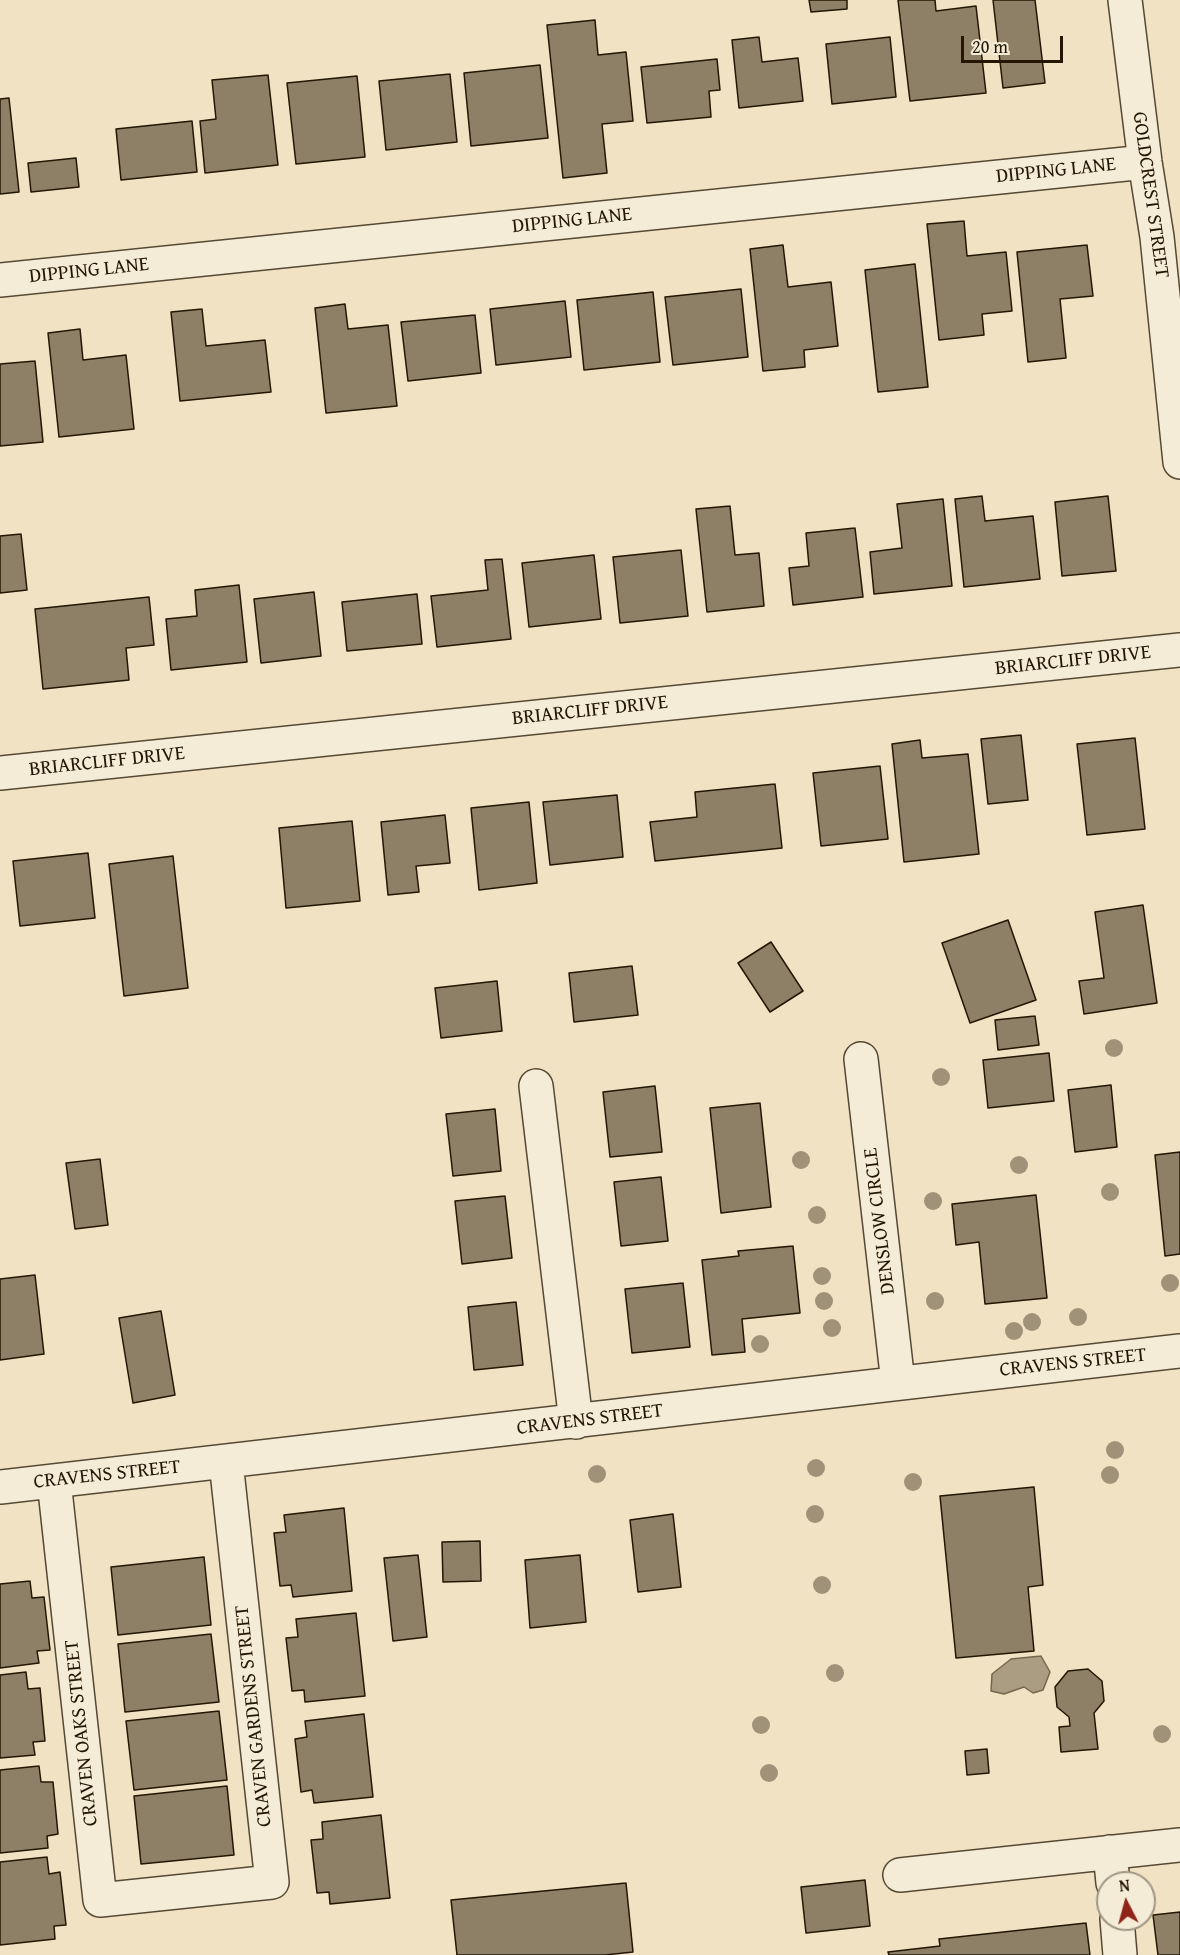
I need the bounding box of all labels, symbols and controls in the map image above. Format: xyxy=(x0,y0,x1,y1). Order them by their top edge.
scale bar xyxy=(964,24,1066,62)
text: 20 m xyxy=(972,33,1008,60)
street label: GOLDCREST STREET xyxy=(1126,110,1174,280)
street label: DIPPING LANE xyxy=(995,153,1117,189)
street label: DIPPING LANE xyxy=(511,203,633,239)
street label: DIPPING LANE xyxy=(28,253,150,289)
street label: BRIARCLIFF DRIVE xyxy=(994,641,1152,681)
street label: BRIARCLIFF DRIVE xyxy=(511,691,669,731)
street label: BRIARCLIFF DRIVE xyxy=(28,742,186,782)
street label: DENSLOW CIRCLE xyxy=(859,1146,901,1296)
street label: CRAVENS STREET xyxy=(998,1343,1148,1383)
street label: CRAVENS STREET xyxy=(515,1399,665,1441)
street label: CRAVENS STREET xyxy=(32,1455,182,1495)
street label: CRAVEN GARDENS STREET xyxy=(230,1604,278,1828)
street label: CRAVEN OAKS STREET xyxy=(60,1639,104,1827)
north arrow xyxy=(1096,1871,1156,1931)
text: N xyxy=(1118,1873,1131,1898)

